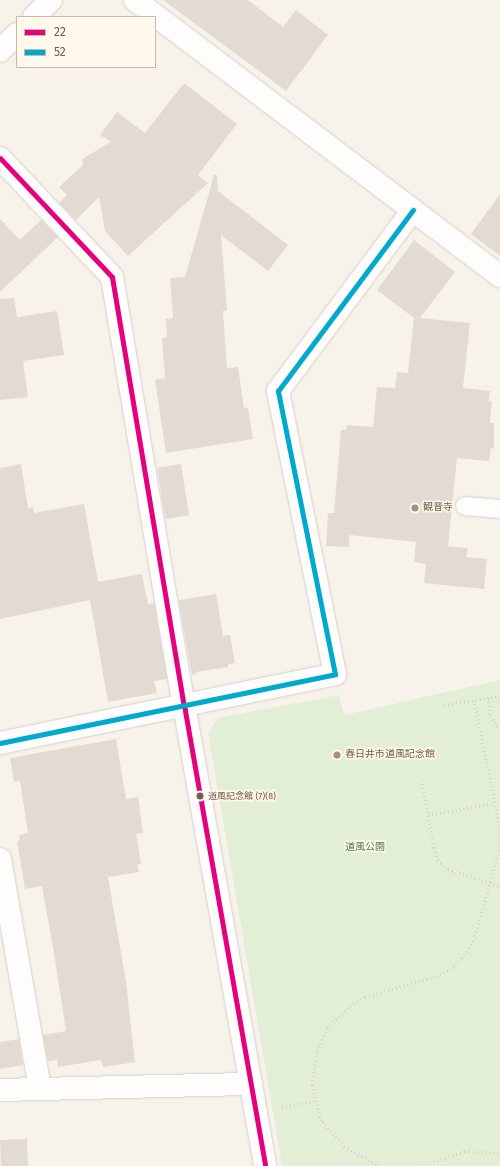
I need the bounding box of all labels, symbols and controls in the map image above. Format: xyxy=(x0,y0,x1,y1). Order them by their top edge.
legend xyxy=(16,16,156,68)
text: 22 xyxy=(54,25,66,39)
text: 52 xyxy=(54,45,66,59)
place label: 観音寺 xyxy=(423,502,453,514)
marker: 観音寺 xyxy=(410,503,420,513)
place label: 春日井市道風記念館 xyxy=(345,749,435,761)
marker: 春日井市道風記念館 xyxy=(332,750,342,760)
marker: 道風記念館 (7)(8) xyxy=(195,791,205,801)
place label: 道風記念館 (7)(8) xyxy=(208,791,276,801)
park label: 道風公園 xyxy=(345,842,385,854)

